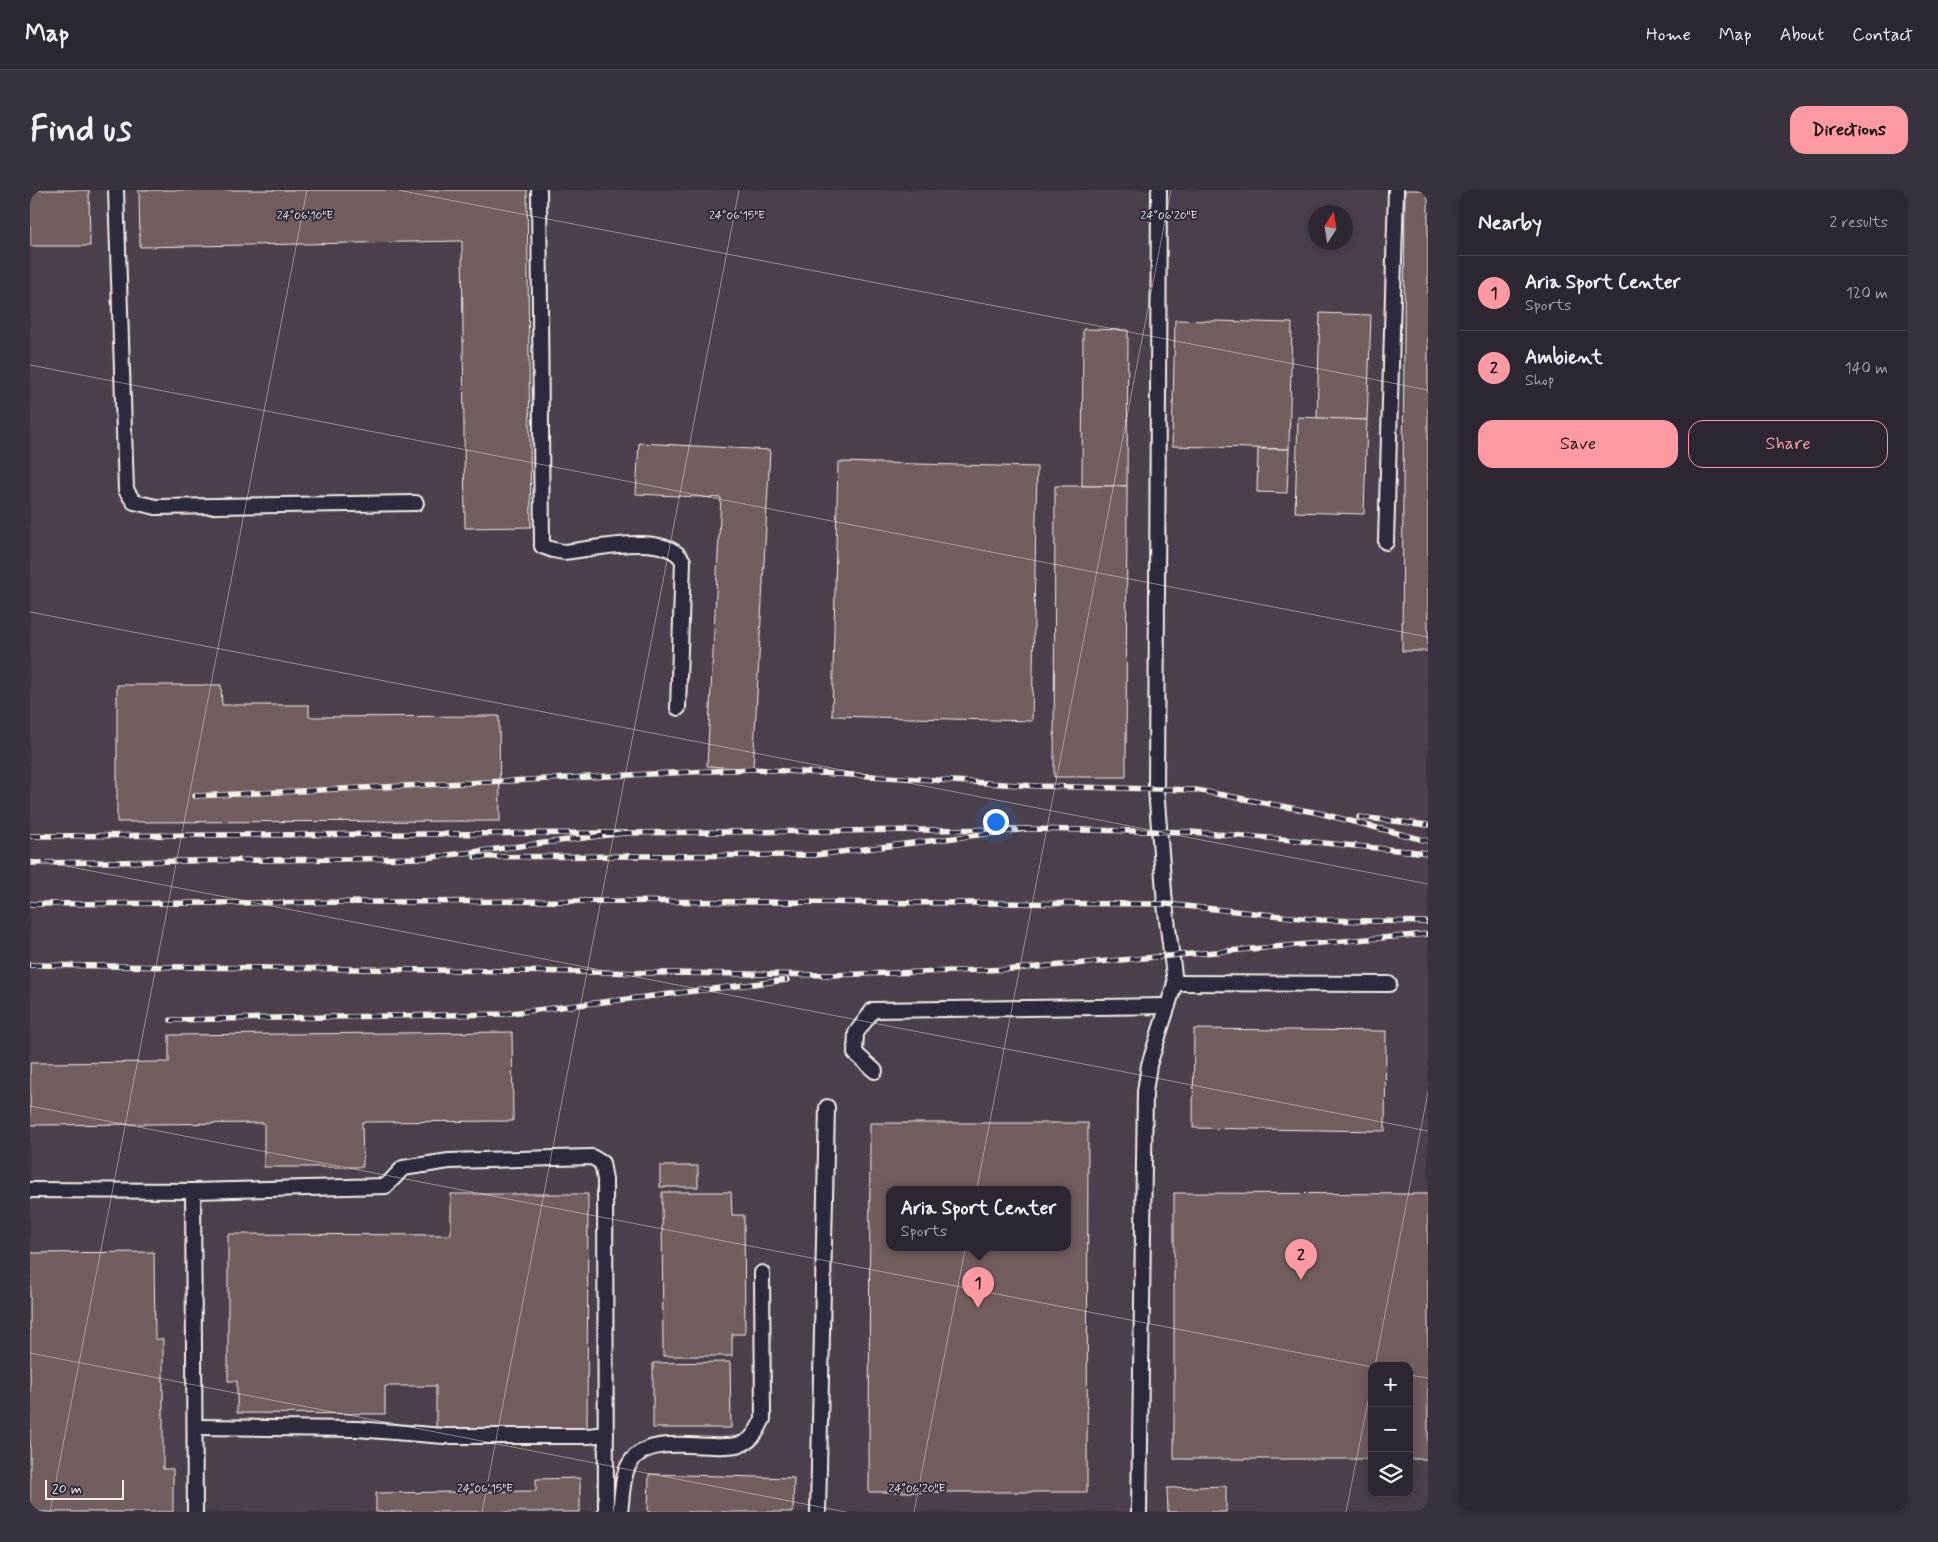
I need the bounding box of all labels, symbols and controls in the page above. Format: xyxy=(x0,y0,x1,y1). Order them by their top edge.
text: Map xyxy=(25,19,69,50)
text: Home xyxy=(1646,23,1691,47)
text: Map xyxy=(1719,23,1752,47)
text: About xyxy=(1780,23,1824,47)
text: Contact xyxy=(1852,23,1913,47)
button: Directions xyxy=(1790,106,1908,154)
text: Find us xyxy=(30,107,132,153)
north arrow xyxy=(1308,205,1353,250)
text: 24°06'10"E xyxy=(277,208,333,224)
text: 24°06'15"E xyxy=(709,208,765,224)
text: 24°06'20"E xyxy=(1140,208,1198,224)
text: Nearby xyxy=(1478,209,1542,237)
text: 2 results xyxy=(1830,212,1888,233)
text: Aria Sport Center xyxy=(1525,270,1680,295)
text: 1 xyxy=(1490,283,1498,304)
text: 120 m xyxy=(1846,283,1888,304)
text: Sports xyxy=(1525,295,1571,316)
text: Ambient xyxy=(1525,345,1603,370)
text: 2 xyxy=(1490,358,1498,379)
text: 140 m xyxy=(1844,358,1888,379)
text: Shop xyxy=(1525,370,1554,391)
button: Save xyxy=(1478,420,1678,468)
button: Share xyxy=(1688,420,1888,468)
your location xyxy=(983,809,1009,835)
popup xyxy=(886,1186,1071,1251)
text: Aria Sport Center xyxy=(901,1196,1056,1221)
text: Sports xyxy=(901,1221,947,1242)
pin: 2 xyxy=(1285,1239,1317,1280)
pin: 1 xyxy=(962,1267,994,1308)
map controls xyxy=(1368,1362,1413,1497)
button: + xyxy=(1368,1362,1413,1407)
button: − xyxy=(1368,1407,1413,1452)
button: layers xyxy=(1368,1452,1413,1497)
scale bar xyxy=(45,1477,124,1500)
text: 20 m xyxy=(52,1480,82,1498)
text: 24°06'15"E xyxy=(457,1481,513,1497)
text: 24°06'20"E xyxy=(888,1481,946,1497)

